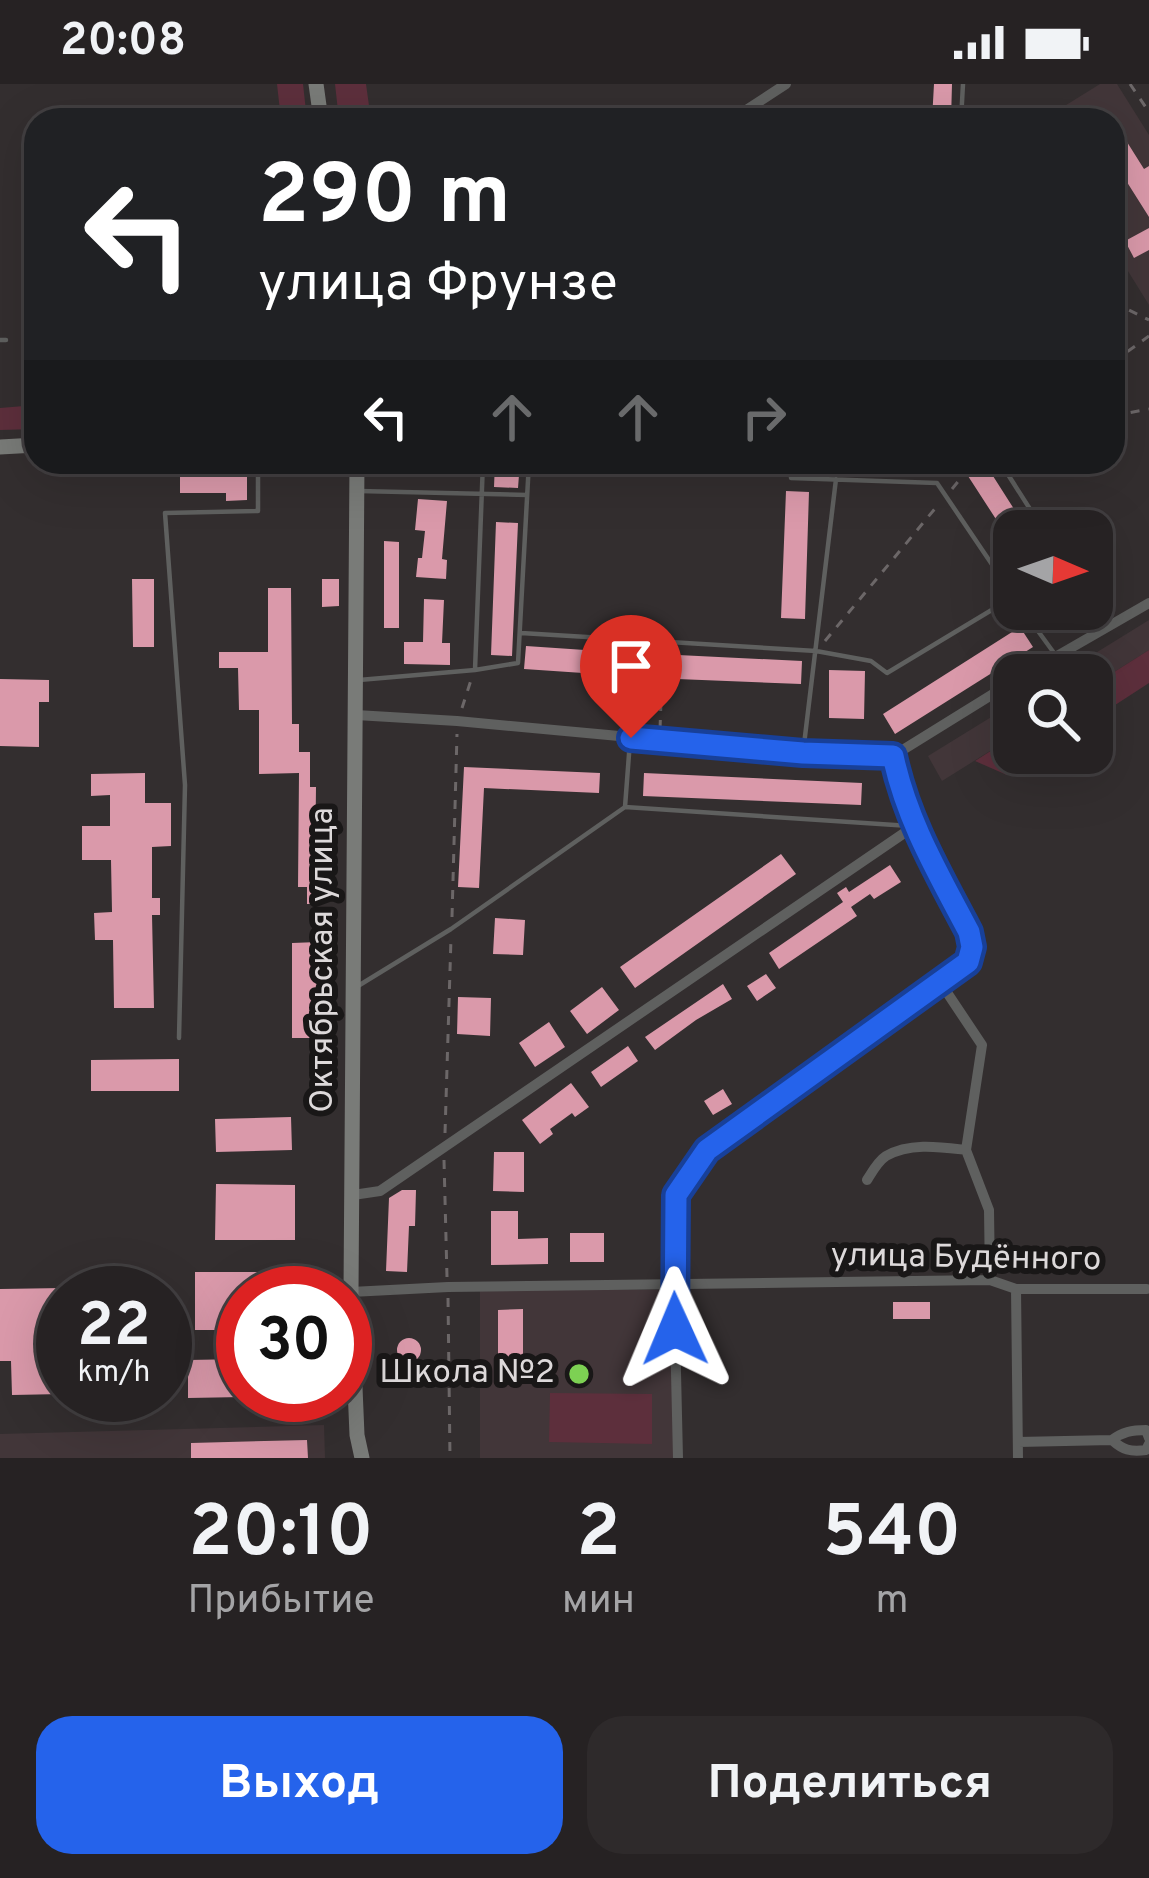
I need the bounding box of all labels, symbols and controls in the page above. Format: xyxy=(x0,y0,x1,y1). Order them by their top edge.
text: 20:08 xyxy=(60,14,186,71)
text: 290 m xyxy=(258,147,511,253)
icon: left xyxy=(60,156,216,312)
text: улица Фрунзе xyxy=(258,251,618,320)
icon: left xyxy=(353,384,419,450)
icon: ahead xyxy=(479,384,545,450)
icon: ahead xyxy=(605,384,671,450)
icon: right xyxy=(731,384,797,450)
north arrow xyxy=(993,510,1113,630)
map controls xyxy=(993,510,1113,774)
pin xyxy=(580,615,682,738)
icon: arrive xyxy=(598,633,664,699)
button: search xyxy=(993,654,1113,774)
street label: Октябрьская улица xyxy=(303,807,345,1113)
street label: улица Будённого xyxy=(830,1236,1102,1282)
speed limit sign: 30 xyxy=(216,1266,372,1422)
position arrow xyxy=(612,1266,738,1392)
text: 22 xyxy=(77,1291,151,1367)
place label: Школа №2 xyxy=(379,1353,555,1395)
text: km/h xyxy=(78,1355,150,1392)
marker: Школа №2 xyxy=(566,1361,592,1387)
text: 20:10 xyxy=(189,1490,374,1582)
text: 2 xyxy=(576,1490,621,1582)
text: 540 xyxy=(822,1490,961,1582)
text: Прибытие xyxy=(188,1578,375,1627)
text: мин xyxy=(562,1578,635,1627)
text: m xyxy=(875,1578,908,1627)
button: Выход xyxy=(36,1716,563,1854)
button: Поделиться xyxy=(587,1716,1113,1854)

